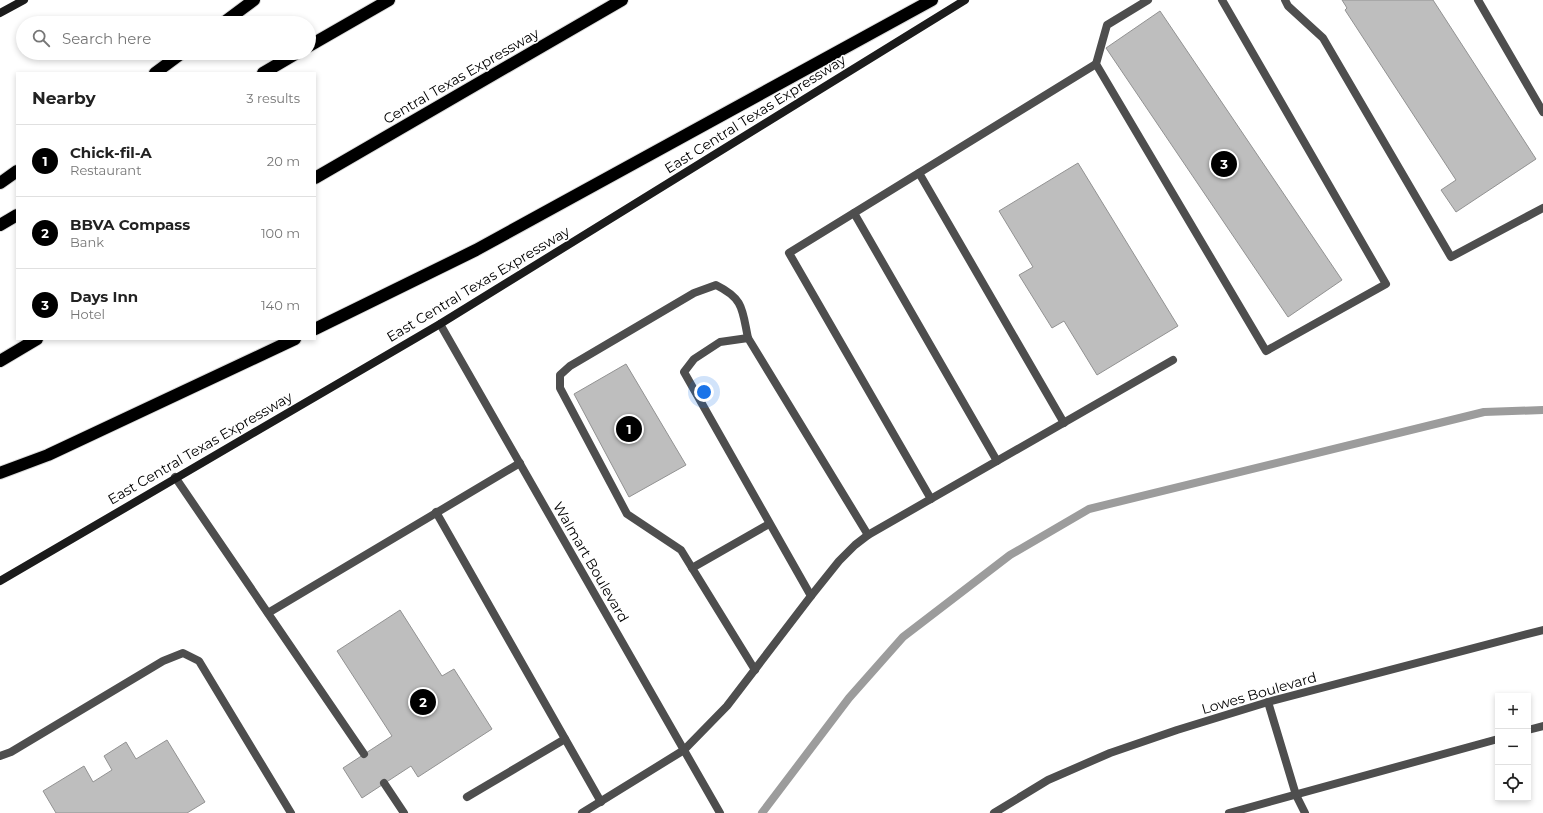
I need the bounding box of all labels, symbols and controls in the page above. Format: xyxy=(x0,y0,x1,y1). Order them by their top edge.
search box xyxy=(16,16,316,60)
street label: Central Texas Expressway xyxy=(380,24,542,128)
icon: search xyxy=(30,27,52,49)
text: Search here xyxy=(62,29,151,48)
street label: East Central Texas Expressway xyxy=(661,50,849,177)
text: Nearby xyxy=(32,88,96,108)
text: 3 results xyxy=(246,90,300,106)
text: Chick-fil-A xyxy=(70,143,152,162)
pin: 3 xyxy=(1211,149,1237,179)
text: 1 xyxy=(42,153,48,169)
text: 20 m xyxy=(267,153,300,169)
text: Restaurant xyxy=(70,162,141,178)
text: BBVA Compass xyxy=(70,215,190,234)
street label: East Central Texas Expressway xyxy=(383,222,573,346)
text: 2 xyxy=(41,225,49,241)
text: 100 m xyxy=(261,225,300,241)
text: Bank xyxy=(70,234,104,250)
text: Days Inn xyxy=(70,287,138,306)
text: 3 xyxy=(41,297,49,313)
text: 140 m xyxy=(261,297,300,313)
text: Hotel xyxy=(70,306,105,322)
your location xyxy=(694,382,714,402)
street label: East Central Texas Expressway xyxy=(104,387,296,508)
pin: 1 xyxy=(616,414,642,444)
street label: Walmart Boulevard xyxy=(549,498,633,626)
street label: Lowes Boulevard xyxy=(1199,668,1319,718)
pin: 2 xyxy=(410,687,436,717)
map controls xyxy=(1495,693,1531,801)
button: + xyxy=(1495,693,1531,729)
button: − xyxy=(1495,729,1531,765)
button: locate xyxy=(1495,765,1531,801)

